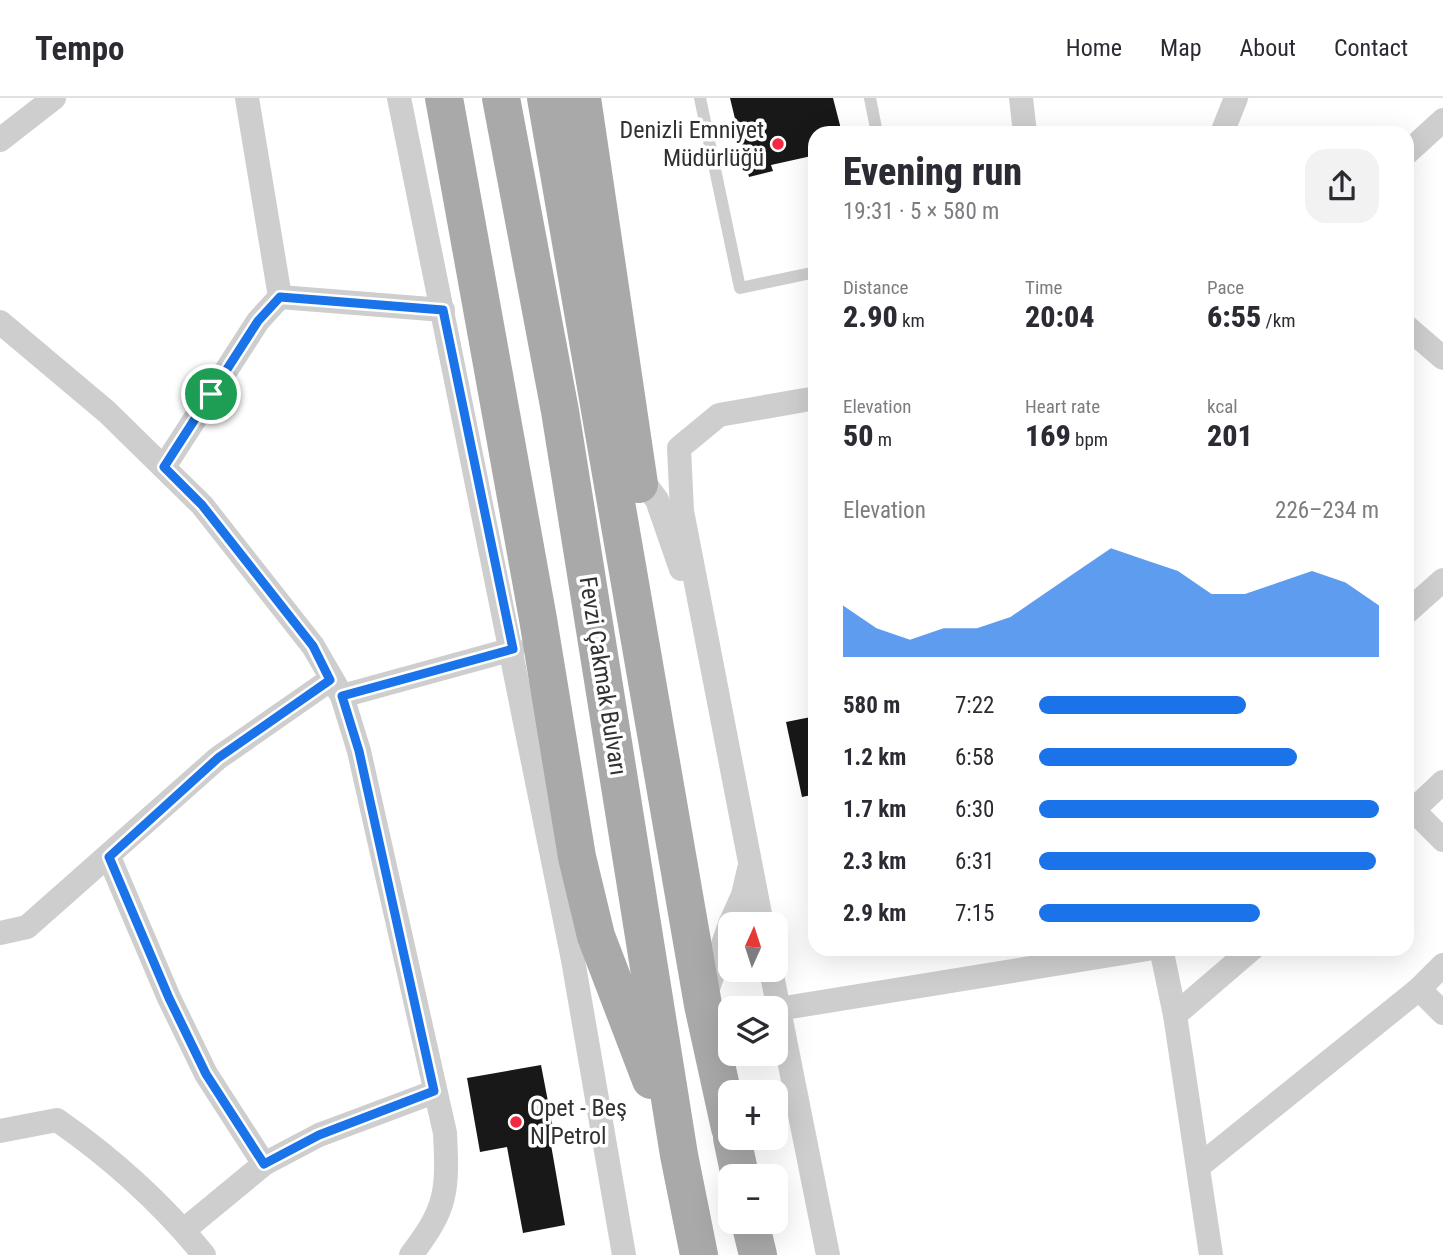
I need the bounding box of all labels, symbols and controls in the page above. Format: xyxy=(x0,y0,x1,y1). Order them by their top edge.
text: Tempo xyxy=(35,29,125,68)
text: Home xyxy=(1066,34,1122,62)
text: Map xyxy=(1160,34,1202,62)
text: About xyxy=(1240,34,1296,62)
text: Contact xyxy=(1334,34,1408,62)
place label: Denizli Emniyet Müdürlüğü xyxy=(620,116,764,172)
marker: Denizli Emniyet Müdürlüğü xyxy=(770,136,786,152)
button: share xyxy=(1305,149,1379,223)
text: Evening run xyxy=(843,150,1022,194)
text: 19:31 · 5 × 580 m xyxy=(843,198,999,225)
text: Distance xyxy=(843,276,908,299)
text: Time xyxy=(1025,276,1062,299)
text: Pace xyxy=(1207,276,1244,299)
text: 2.90 xyxy=(843,299,898,334)
text: 20:04 xyxy=(1025,299,1094,334)
text: 6:55 xyxy=(1207,299,1261,334)
text: km xyxy=(898,309,925,332)
text: /km xyxy=(1261,309,1296,332)
pin xyxy=(181,364,241,424)
icon: arrive xyxy=(192,375,230,413)
text: Elevation xyxy=(843,395,911,418)
text: Heart rate xyxy=(1025,395,1100,418)
text: kcal xyxy=(1207,395,1238,418)
text: 50 xyxy=(843,418,874,453)
text: 169 xyxy=(1025,418,1071,453)
text: 201 xyxy=(1207,418,1253,453)
text: m xyxy=(874,428,892,451)
text: bpm xyxy=(1071,428,1108,451)
text: Elevation xyxy=(843,497,926,524)
text: 226–234 m xyxy=(1275,497,1379,524)
street label: Fevzi Çakmak Bulvarı xyxy=(573,575,633,777)
text: 580 m xyxy=(843,692,900,719)
text: 7:22 xyxy=(955,692,994,719)
text: 1.2 km xyxy=(843,744,906,771)
text: 6:58 xyxy=(955,744,994,771)
text: 1.7 km xyxy=(843,796,906,823)
text: 6:30 xyxy=(955,796,994,823)
text: 2.3 km xyxy=(843,848,906,875)
text: 6:31 xyxy=(955,848,994,875)
text: 2.9 km xyxy=(843,900,906,927)
text: 7:15 xyxy=(955,900,994,927)
north arrow xyxy=(718,912,788,982)
map controls xyxy=(718,912,788,1234)
button: layers xyxy=(718,996,788,1066)
button: + xyxy=(718,1080,788,1150)
place label: Opet - Beş N Petrol xyxy=(530,1094,627,1150)
marker: Opet - Beş N Petrol xyxy=(508,1114,524,1130)
button: − xyxy=(718,1164,788,1234)

